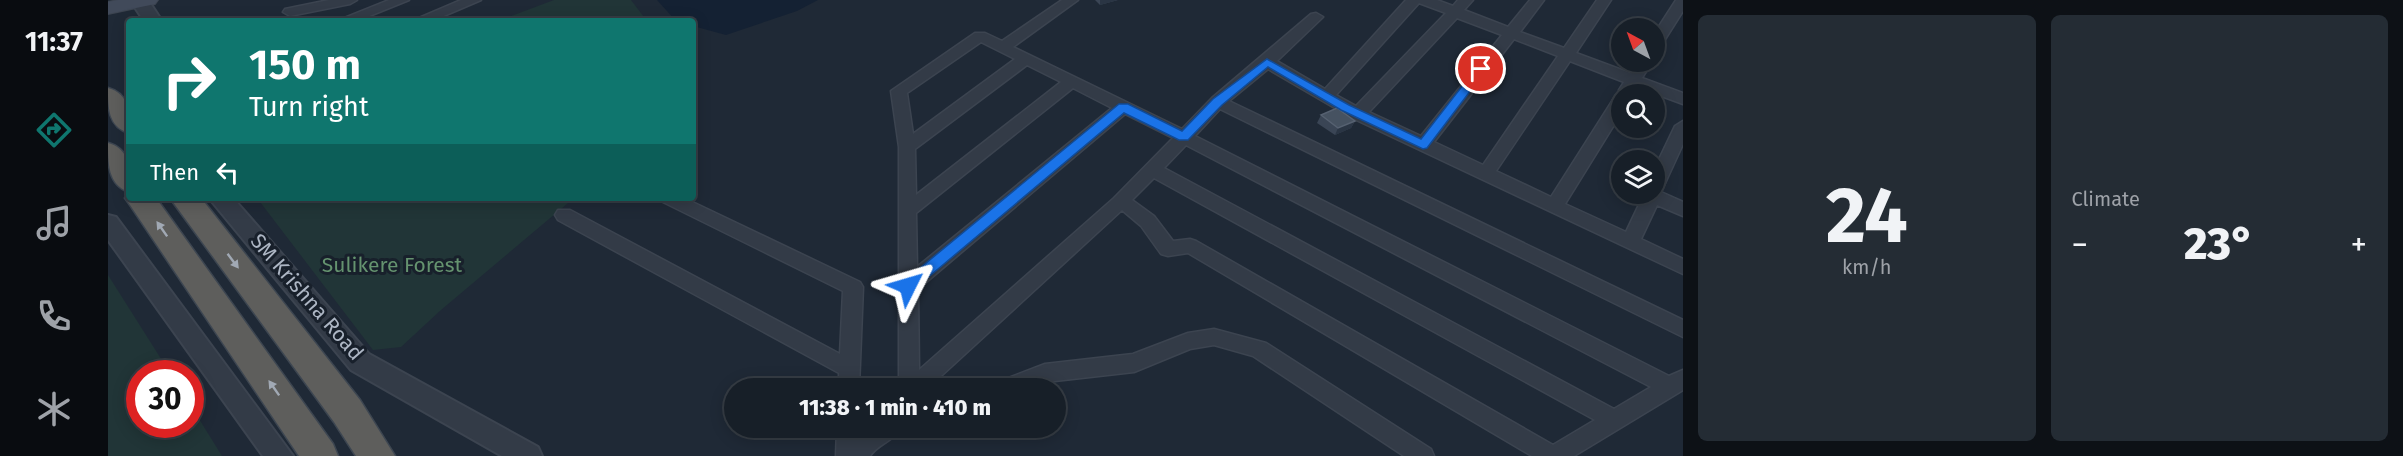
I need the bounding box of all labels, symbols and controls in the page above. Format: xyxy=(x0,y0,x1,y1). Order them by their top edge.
north arrow xyxy=(1611,18,1665,72)
map controls xyxy=(1611,18,1665,204)
text: 11:37 xyxy=(25,26,83,58)
text: 150 m xyxy=(249,40,361,90)
icon: right xyxy=(150,42,228,120)
pin xyxy=(1455,43,1506,94)
icon: arrive xyxy=(1464,52,1497,85)
button: search xyxy=(1611,84,1665,138)
text: Turn right xyxy=(249,91,369,123)
icon: directions xyxy=(33,109,75,151)
button: layers xyxy=(1611,150,1665,204)
icon: left xyxy=(211,156,244,189)
text: Then xyxy=(150,159,199,186)
text: 24 xyxy=(1826,169,1908,263)
text: Climate xyxy=(2072,187,2140,211)
icon: music xyxy=(33,202,75,244)
text: 23° xyxy=(2184,217,2254,271)
one-way arrow xyxy=(156,221,168,237)
text: − xyxy=(2072,225,2088,265)
text: + xyxy=(2351,225,2367,265)
street label: SM Krishna Road xyxy=(245,228,369,366)
park label: Sulikere Forest xyxy=(322,252,463,278)
one-way arrow xyxy=(227,253,239,269)
position arrow xyxy=(876,254,940,318)
text: km/h xyxy=(1842,255,1892,279)
icon: phone xyxy=(33,295,75,337)
speed limit sign: 30 xyxy=(126,360,204,438)
one-way arrow xyxy=(268,381,280,397)
icon: climate xyxy=(33,388,75,430)
text: 11:38 · 1 min · 410 m xyxy=(799,394,991,421)

